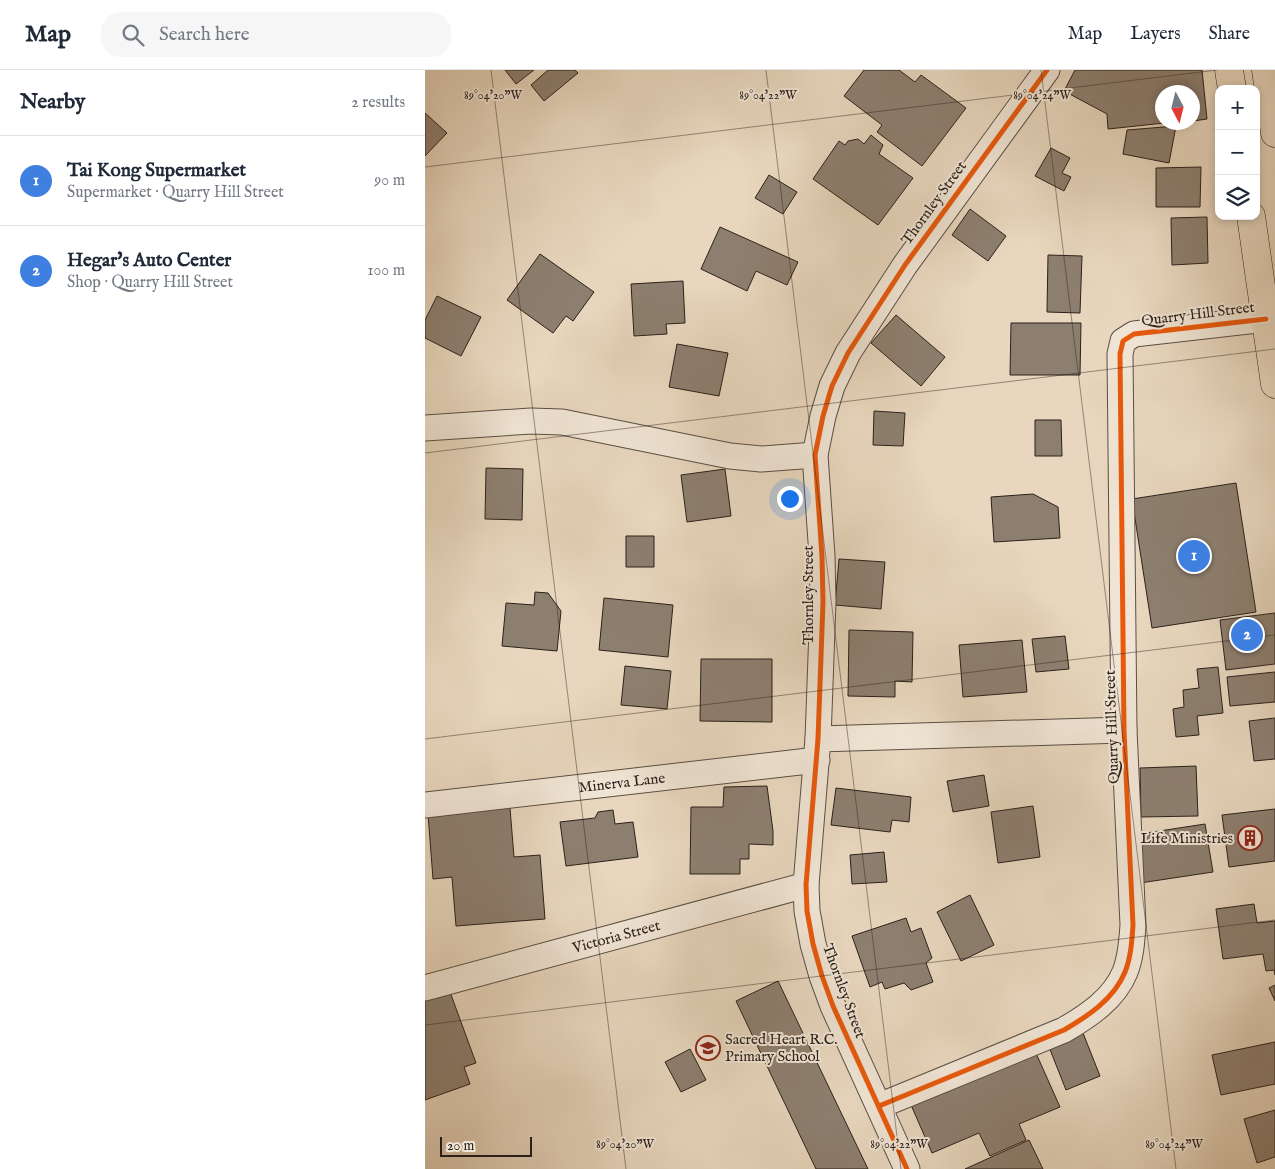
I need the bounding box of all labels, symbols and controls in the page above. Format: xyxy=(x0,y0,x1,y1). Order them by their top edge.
search box xyxy=(101,12,451,57)
text: Map xyxy=(25,19,71,50)
icon: search xyxy=(119,21,147,49)
text: Search here xyxy=(159,23,250,47)
text: Map xyxy=(1068,23,1102,46)
text: Layers xyxy=(1130,23,1181,46)
text: Share xyxy=(1209,23,1250,46)
north arrow xyxy=(1155,85,1200,130)
map controls xyxy=(1215,85,1260,220)
button: + xyxy=(1215,85,1260,130)
text: 89°04'20"W xyxy=(464,88,522,103)
text: 89°04'22"W xyxy=(739,88,797,103)
text: 89°04'24"W xyxy=(1013,88,1071,103)
text: Nearby xyxy=(20,89,85,116)
text: 2 results xyxy=(351,93,405,113)
button: − xyxy=(1215,130,1260,175)
street label: Thornley Street xyxy=(897,157,971,249)
text: Tai Kong Supermarket xyxy=(67,159,246,183)
text: 1 xyxy=(33,171,39,191)
text: 90 m xyxy=(374,171,405,191)
button: layers xyxy=(1215,175,1260,220)
text: Supermarket · Quarry Hill Street xyxy=(67,183,284,203)
text: Hegar's Auto Center xyxy=(67,249,231,273)
text: 2 xyxy=(32,261,40,281)
text: 100 m xyxy=(368,261,405,281)
text: Shop · Quarry Hill Street xyxy=(67,273,233,293)
street label: Quarry Hill Street xyxy=(1140,298,1256,330)
your location xyxy=(777,486,803,512)
pin: 1 xyxy=(1178,537,1210,575)
street label: Thornley Street xyxy=(799,545,818,645)
pin: 2 xyxy=(1231,616,1263,654)
street label: Quarry Hill Street xyxy=(1101,670,1123,784)
street label: Minerva Lane xyxy=(577,768,666,797)
building icon: Life Ministries xyxy=(1237,825,1263,851)
place label: Life Ministries xyxy=(1141,829,1233,848)
street label: Victoria Street xyxy=(569,915,662,958)
street label: Thornley Street xyxy=(818,941,870,1041)
place label: Sacred Heart R.C. Primary School xyxy=(725,1030,838,1066)
school or university icon: Sacred Heart R.C. Primary School xyxy=(695,1035,721,1061)
scale bar xyxy=(440,1134,533,1157)
text: 20 m xyxy=(447,1137,474,1155)
text: 89°04'20"W xyxy=(596,1137,654,1152)
text: 89°04'22"W xyxy=(870,1137,928,1152)
text: 89°04'24"W xyxy=(1145,1137,1203,1152)

